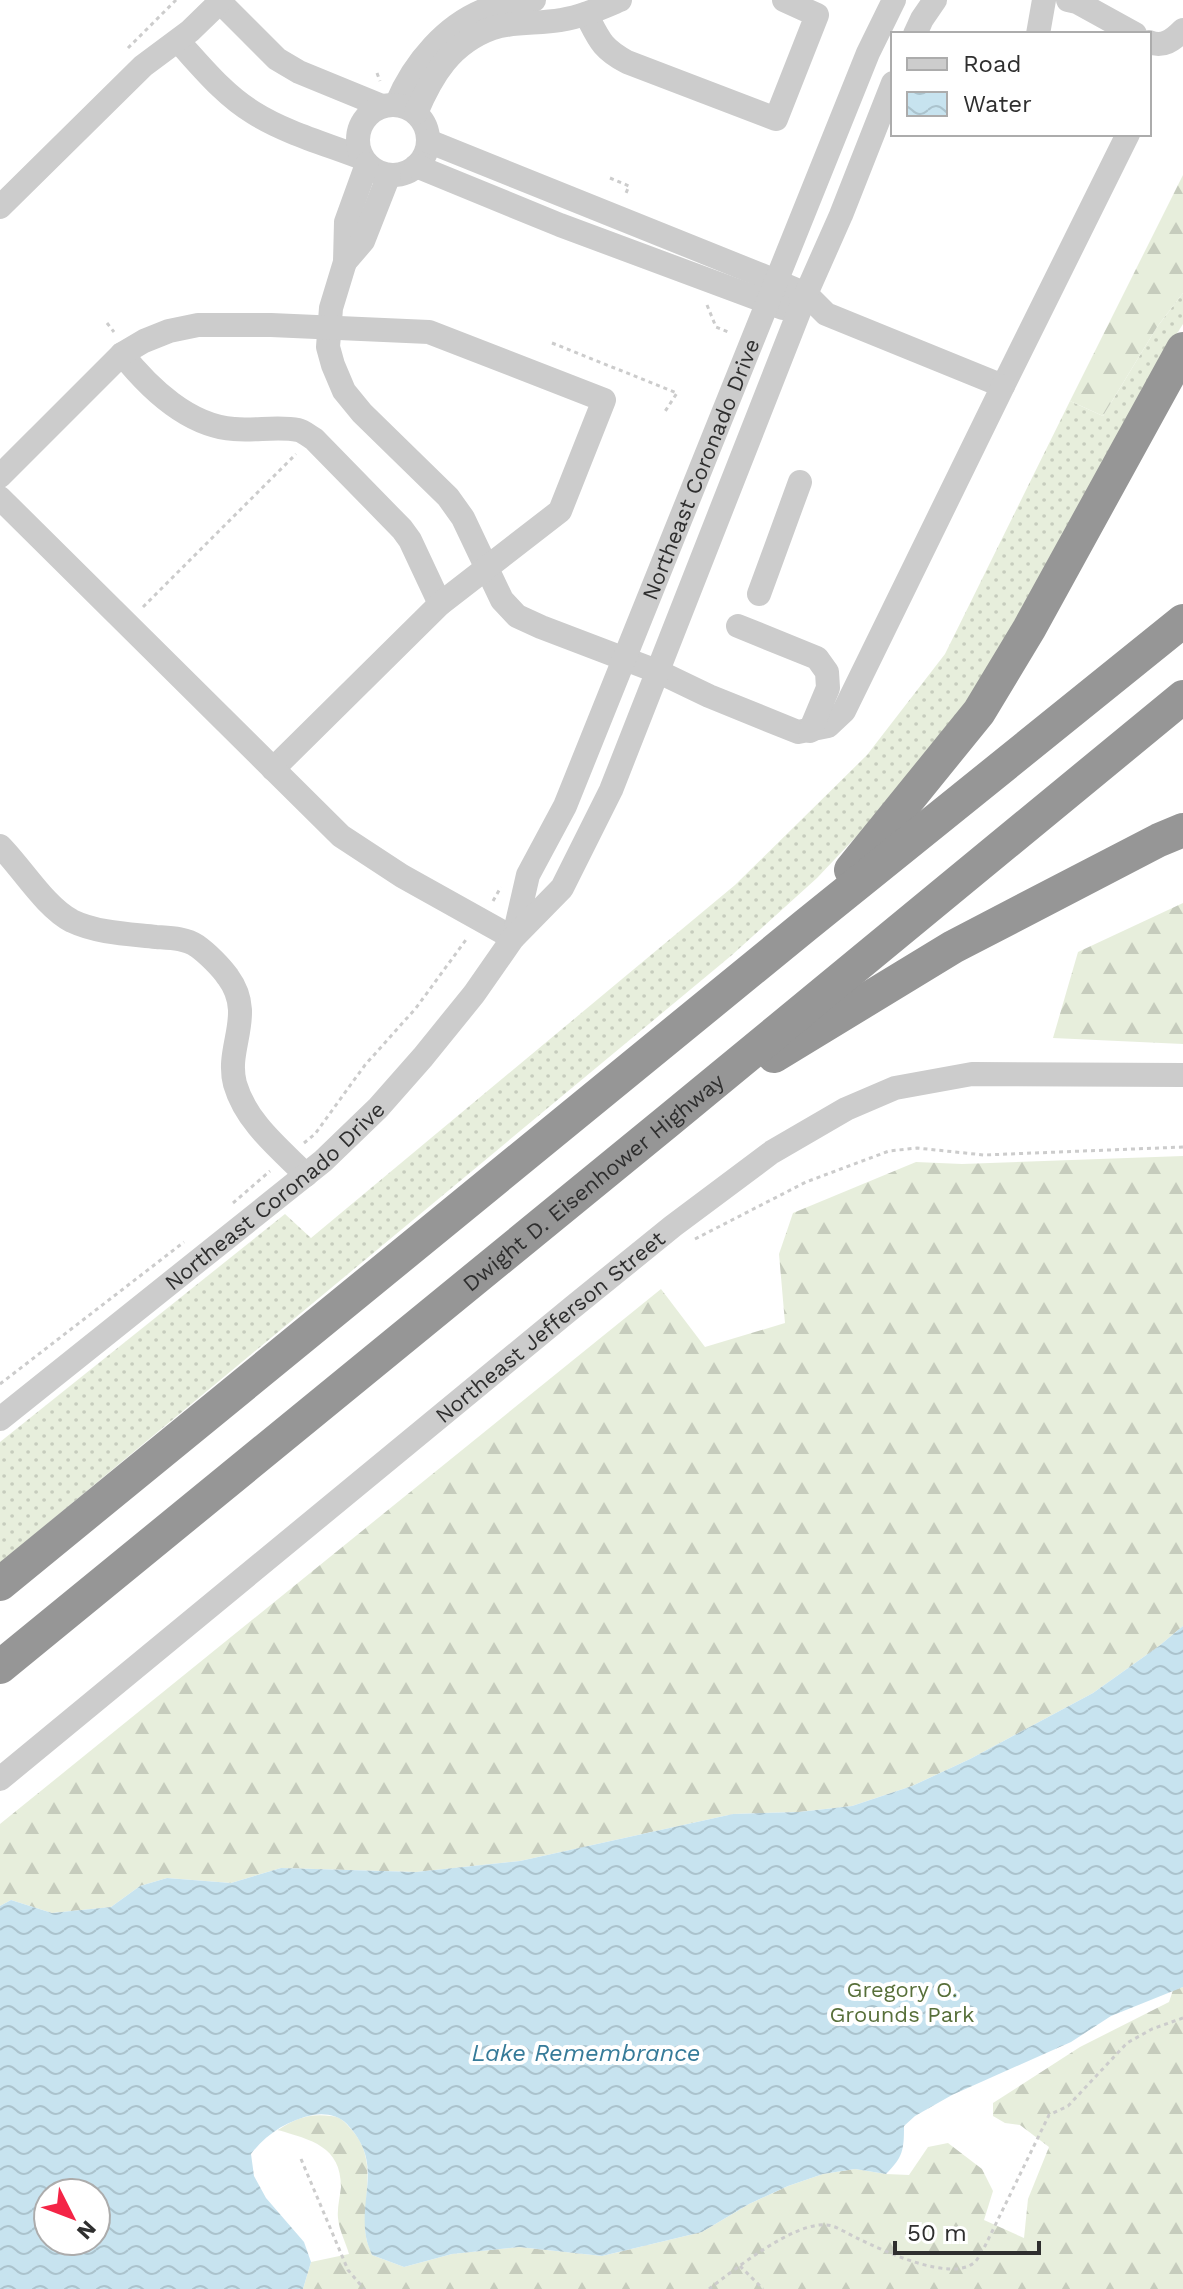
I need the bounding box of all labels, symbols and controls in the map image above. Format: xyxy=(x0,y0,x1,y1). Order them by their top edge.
legend xyxy=(891,32,1151,136)
text: Road xyxy=(963,50,1022,78)
text: Water xyxy=(963,90,1032,118)
street label: Northeast Coronado Drive xyxy=(637,335,764,603)
street label: Dwight D. Eisenhower Highway xyxy=(457,1068,729,1296)
street label: Northeast Coronado Drive xyxy=(160,1096,389,1295)
street label: Northeast Jefferson Street xyxy=(430,1226,669,1428)
park label: Gregory O. Grounds Park xyxy=(829,1977,975,2027)
water label: Lake Remembrance xyxy=(471,2039,701,2067)
north arrow xyxy=(32,2177,112,2257)
scale bar xyxy=(895,2205,1039,2255)
text: N xyxy=(72,2216,101,2244)
text: 50 m xyxy=(907,2219,967,2247)

